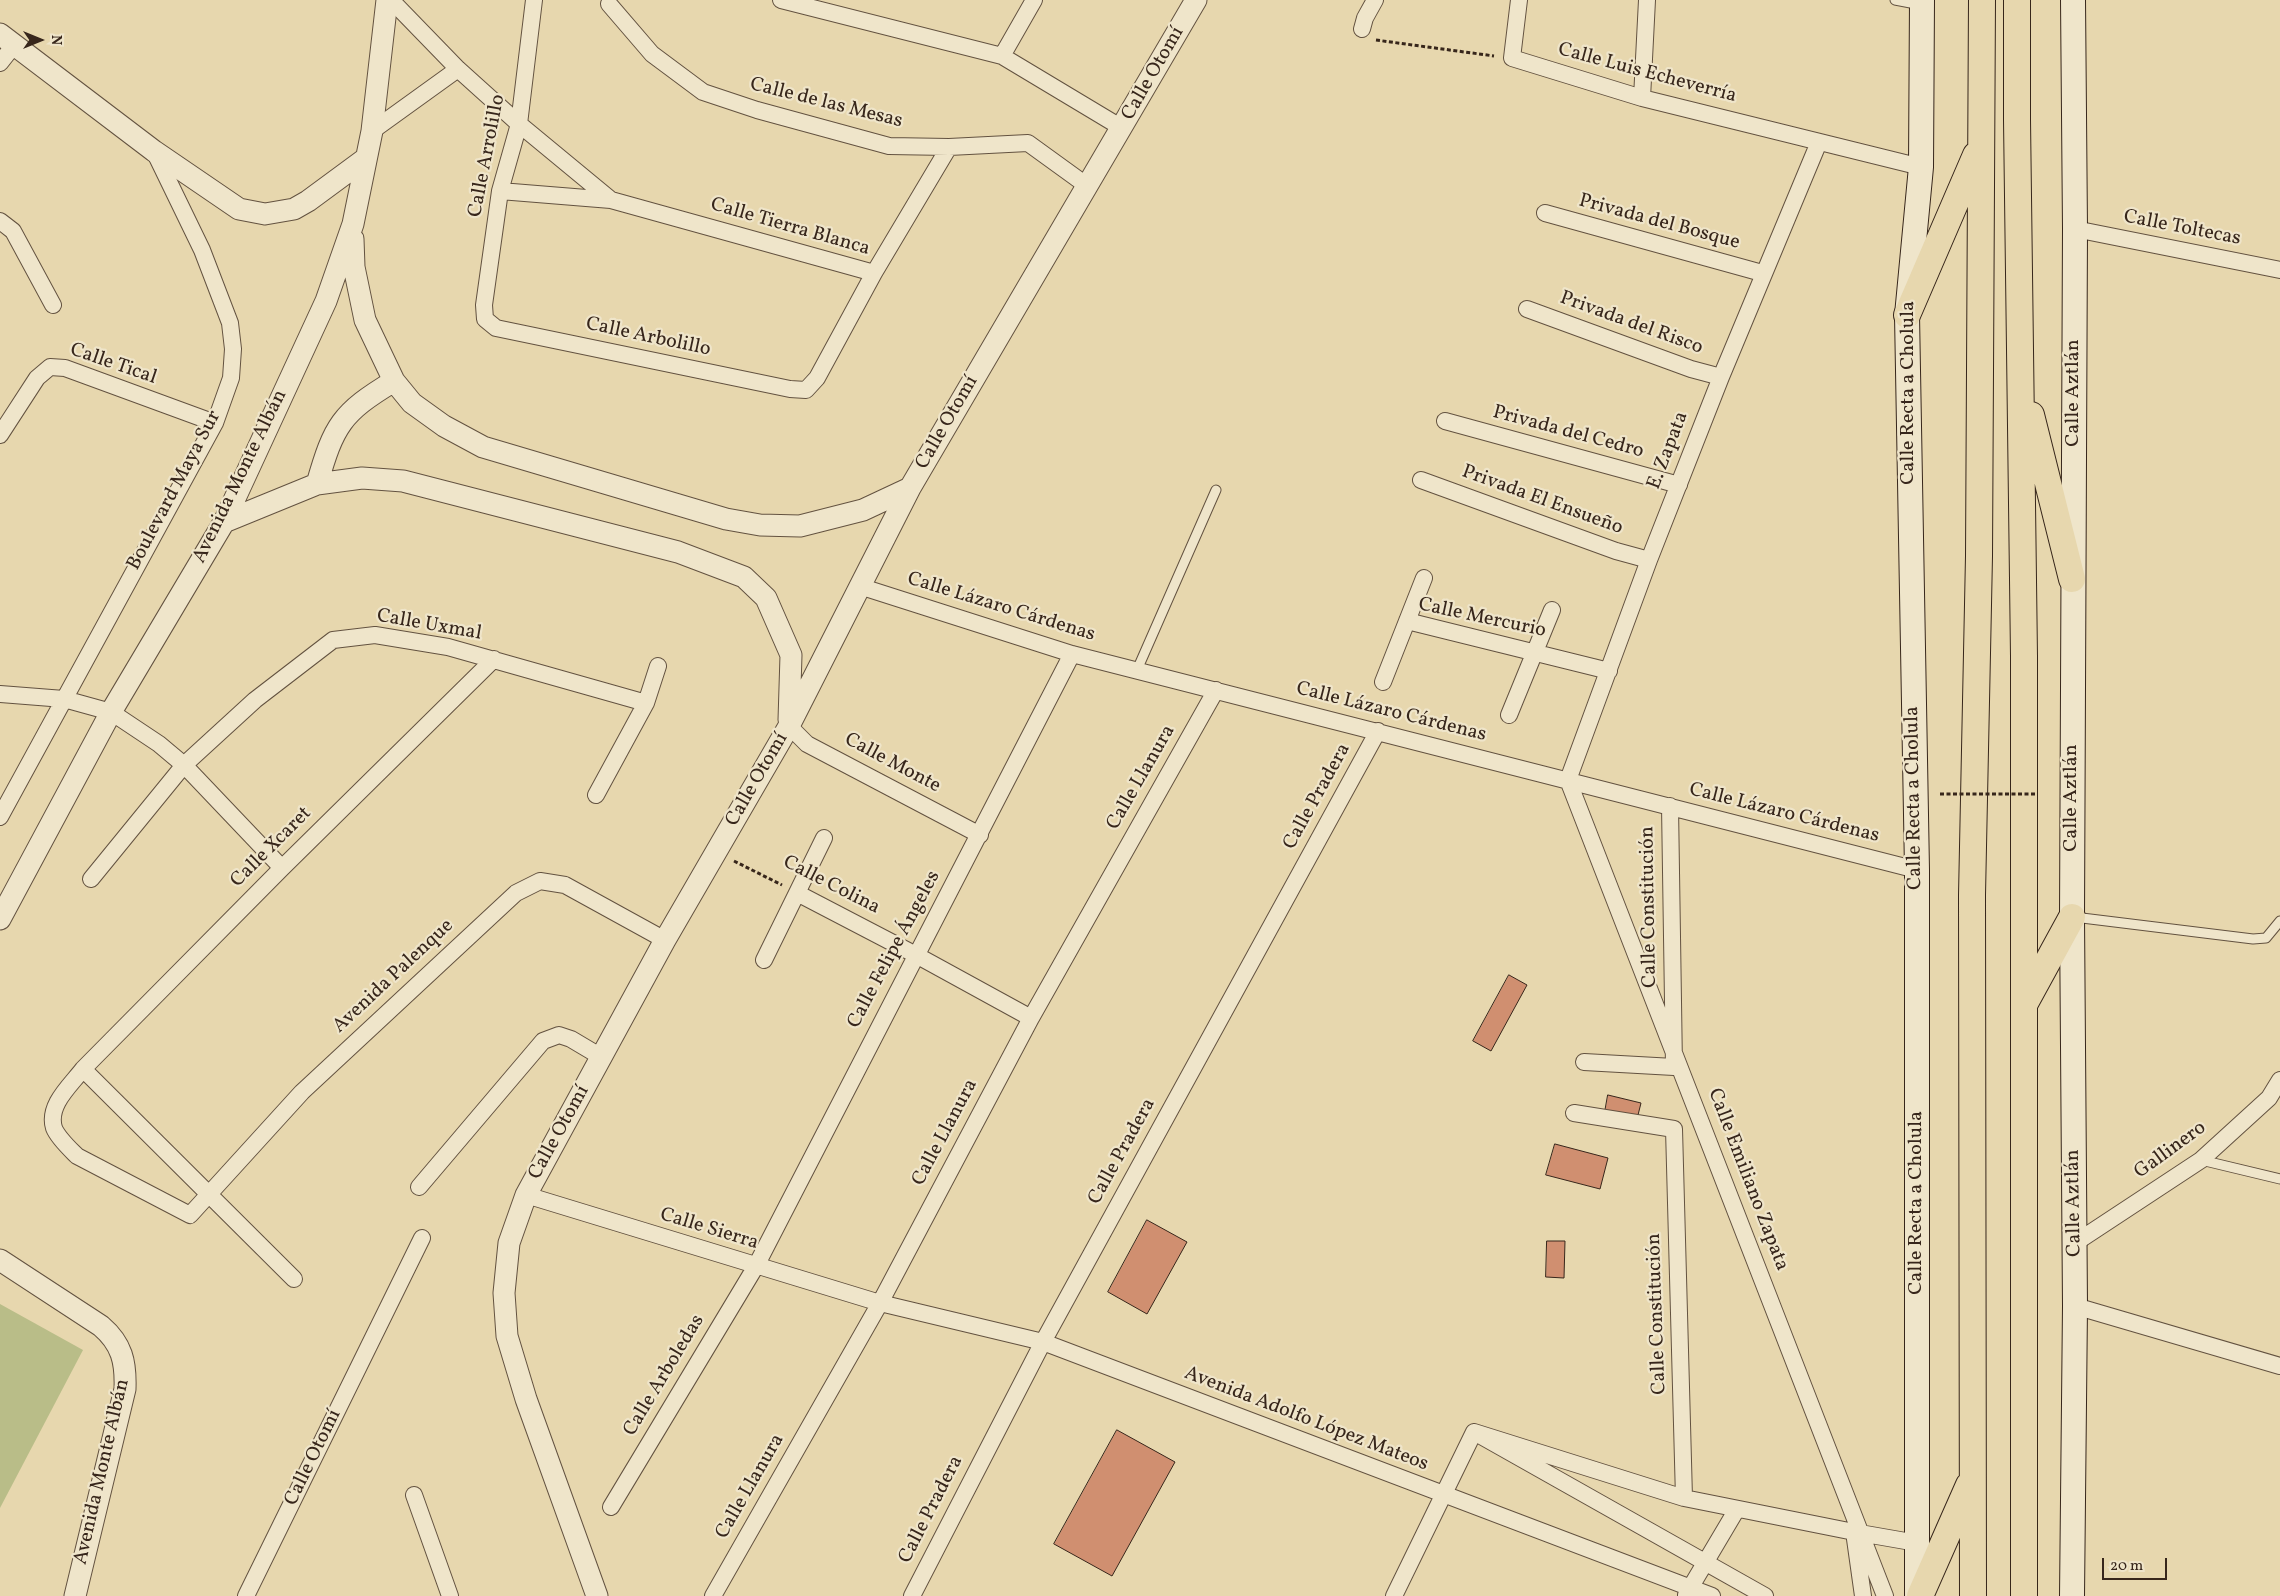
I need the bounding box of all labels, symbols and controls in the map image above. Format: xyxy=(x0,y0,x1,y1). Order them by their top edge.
north arrow xyxy=(15,15,65,65)
street label: Calle Otomí xyxy=(1118,23,1190,125)
text: N xyxy=(46,35,65,45)
street label: Calle Luis Echeverría xyxy=(1555,39,1739,109)
street label: Calle de las Mesas xyxy=(747,73,905,135)
street label: Calle Arrolillo xyxy=(464,93,512,219)
street label: Privada del Bosque xyxy=(1576,190,1742,256)
street label: Calle Tierra Blanca xyxy=(708,194,872,262)
street label: Calle Toltecas xyxy=(2121,206,2243,252)
street label: Privada del Risco xyxy=(1556,287,1706,361)
street label: Calle Recta a Cholula xyxy=(1897,301,1921,485)
street label: Calle Arbolillo xyxy=(583,313,713,363)
street label: Calle Tical xyxy=(67,339,159,391)
street label: Calle Aztlán xyxy=(2062,339,2086,447)
street label: Calle Otomí xyxy=(912,372,984,474)
street label: Avenida Monte Albán xyxy=(189,386,293,568)
street label: Privada del Cedro xyxy=(1490,401,1646,465)
street label: Boulevard Maya Sur xyxy=(123,407,227,575)
street label: E. Zapata xyxy=(1643,409,1695,493)
street label: Privada El Ensueño xyxy=(1458,461,1626,541)
street label: Calle Lázaro Cárdenas xyxy=(904,568,1098,648)
street label: Calle Mercurio xyxy=(1416,594,1548,644)
street label: Calle Uxmal xyxy=(375,605,483,647)
street label: Calle Lázaro Cárdenas xyxy=(1293,678,1489,748)
street label: Calle Recta a Cholula xyxy=(1901,706,1929,890)
street label: Calle Llanura xyxy=(1102,721,1182,835)
street label: Calle Otomí xyxy=(722,729,794,831)
street label: Calle Monte xyxy=(840,729,944,799)
street label: Calle Pradera xyxy=(1279,740,1357,854)
street label: Calle Aztlán xyxy=(2060,744,2084,852)
street label: Calle Lázaro Cárdenas xyxy=(1686,779,1882,849)
street label: Calle Xcaret xyxy=(227,803,317,893)
street label: Calle Constitución xyxy=(1637,826,1663,988)
street label: Calle Colina xyxy=(778,851,884,921)
street label: Calle Felipe Ángeles xyxy=(843,867,947,1033)
street label: Avenida Palenque xyxy=(329,915,459,1039)
street label: Calle Llanura xyxy=(908,1076,984,1190)
street label: Calle Otomí xyxy=(524,1082,596,1184)
street label: Calle Emiliano Zapata xyxy=(1701,1085,1793,1275)
street label: Calle Pradera xyxy=(1084,1095,1162,1209)
street label: Calle Recta a Cholula xyxy=(1905,1111,1929,1295)
street label: Gallinero xyxy=(2130,1117,2212,1185)
street label: Calle Aztlán xyxy=(2062,1149,2088,1257)
street label: Calle Sierra xyxy=(657,1204,761,1256)
street label: Calle Constitución xyxy=(1643,1233,1673,1395)
street label: Calle Arboledas xyxy=(619,1311,711,1441)
street label: Avenida Adolfo López Mateos xyxy=(1181,1362,1431,1478)
street label: Avenida Monte Albán xyxy=(70,1377,136,1567)
street label: Calle Otomí xyxy=(280,1406,348,1510)
street label: Calle Llanura xyxy=(711,1430,791,1544)
street label: Calle Pradera xyxy=(895,1452,969,1568)
scale bar xyxy=(2105,1548,2170,1580)
text: 20 m xyxy=(2110,1556,2143,1577)

